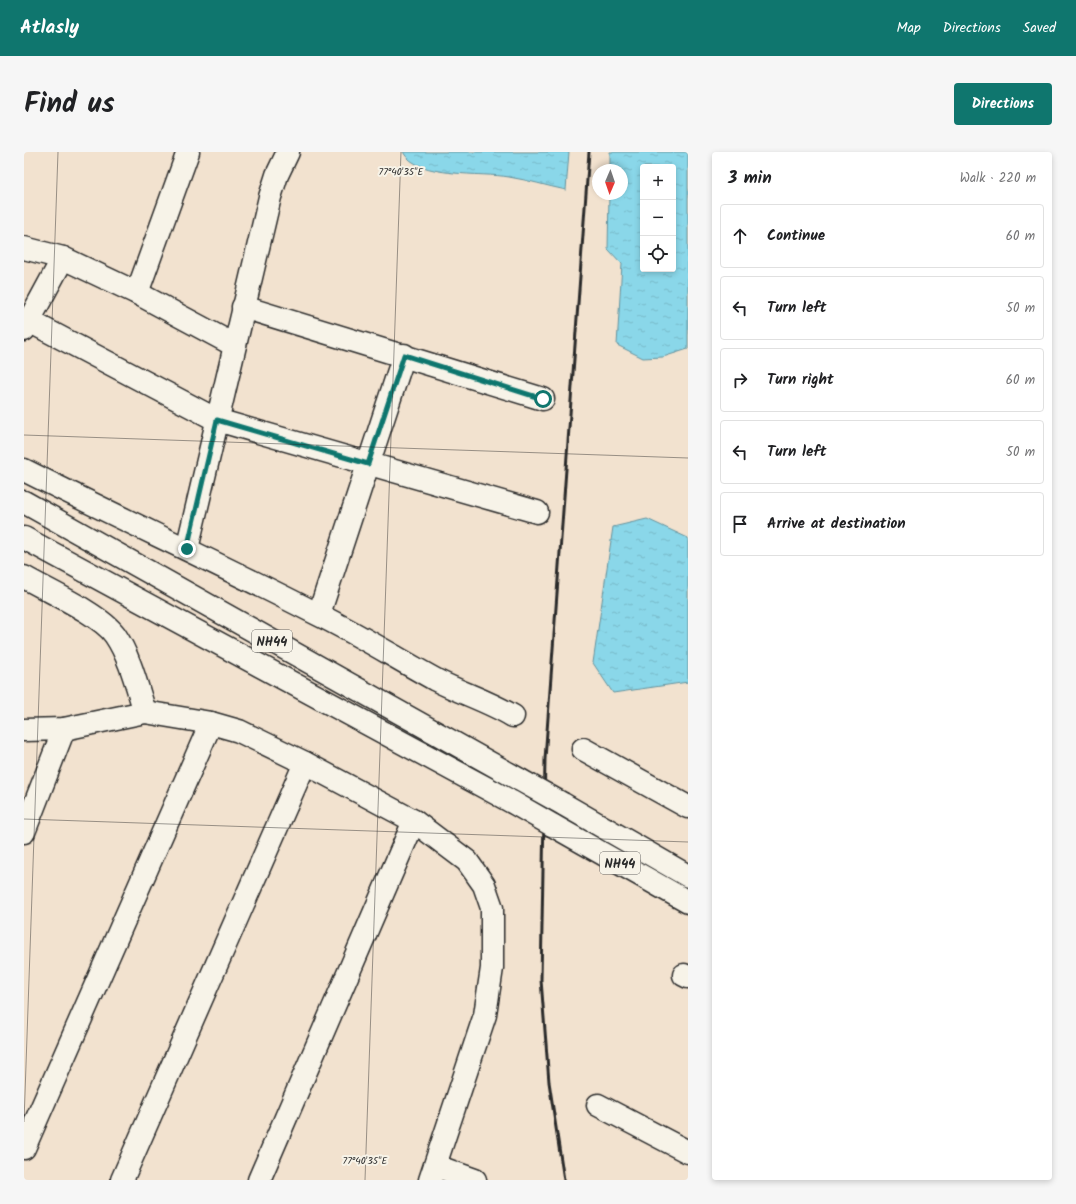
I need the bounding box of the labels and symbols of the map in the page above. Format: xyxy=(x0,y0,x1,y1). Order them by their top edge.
text: 77°40'35"E xyxy=(379,164,425,180)
north arrow xyxy=(592,164,628,200)
route start xyxy=(534,390,552,408)
route end xyxy=(178,540,196,558)
road number: NH44 xyxy=(252,630,292,652)
road number: NH44 xyxy=(600,852,640,874)
text: 77°40'35"E xyxy=(343,1153,389,1169)

